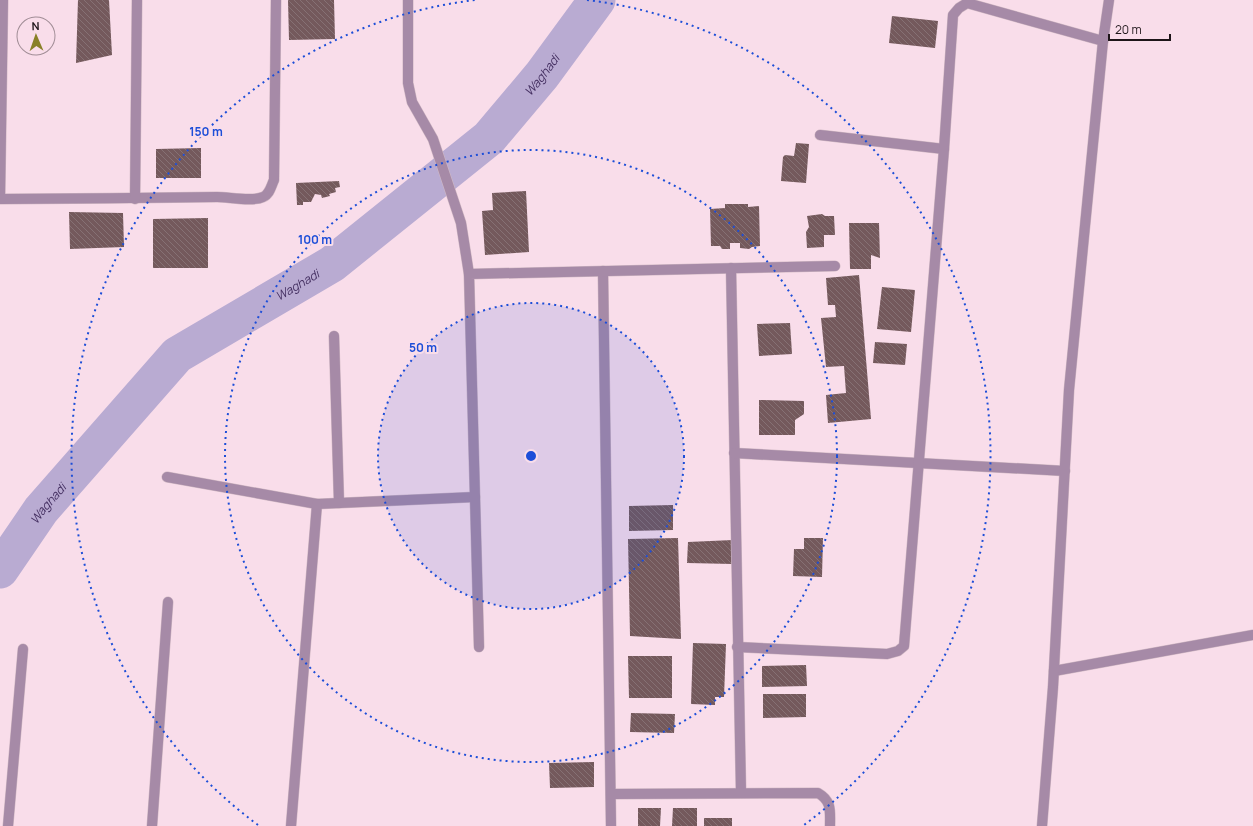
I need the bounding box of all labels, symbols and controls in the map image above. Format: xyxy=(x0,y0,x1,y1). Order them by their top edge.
north arrow xyxy=(16,16,56,56)
scale bar xyxy=(1109,16,1170,42)
text: N xyxy=(31,18,40,33)
text: 20 m xyxy=(1115,21,1142,38)
water label: Waghadi xyxy=(520,49,564,99)
text: 150 m xyxy=(189,123,223,140)
text: 100 m xyxy=(298,231,332,248)
water label: Waghadi xyxy=(272,264,324,304)
text: 50 m xyxy=(409,339,437,356)
centre of rings xyxy=(524,449,538,463)
water label: Waghadi xyxy=(26,478,71,527)

